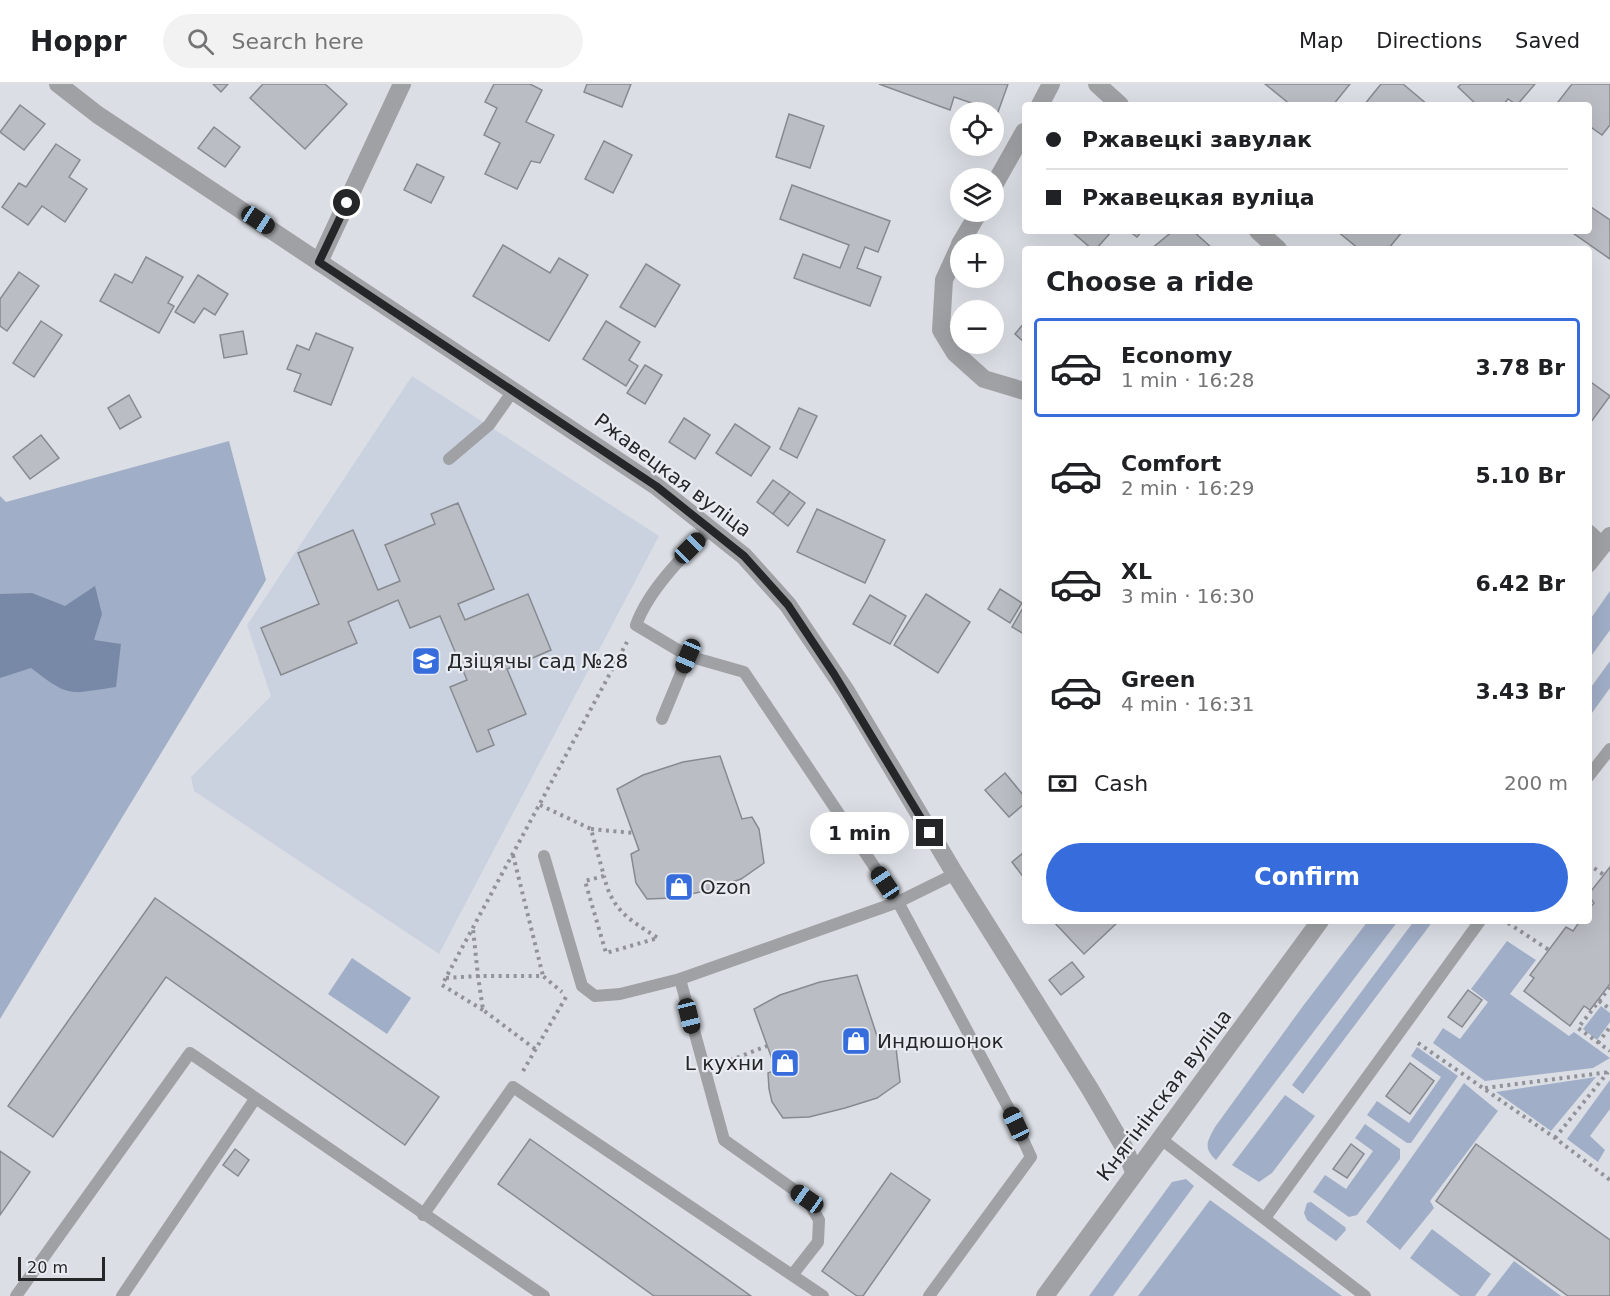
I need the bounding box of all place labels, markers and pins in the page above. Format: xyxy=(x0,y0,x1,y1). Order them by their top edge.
school or university icon: Дзіцячы сад №28 xyxy=(410,645,442,677)
place label: Дзіцячы сад №28 xyxy=(447,649,628,673)
shop icon: Ozon xyxy=(663,871,695,903)
place label: Ozon xyxy=(700,875,751,899)
shop icon: Индюшонок xyxy=(840,1025,872,1057)
place label: Индюшонок xyxy=(877,1029,1004,1053)
shop icon: L кухни xyxy=(769,1047,801,1079)
place label: L кухни xyxy=(685,1051,764,1075)

